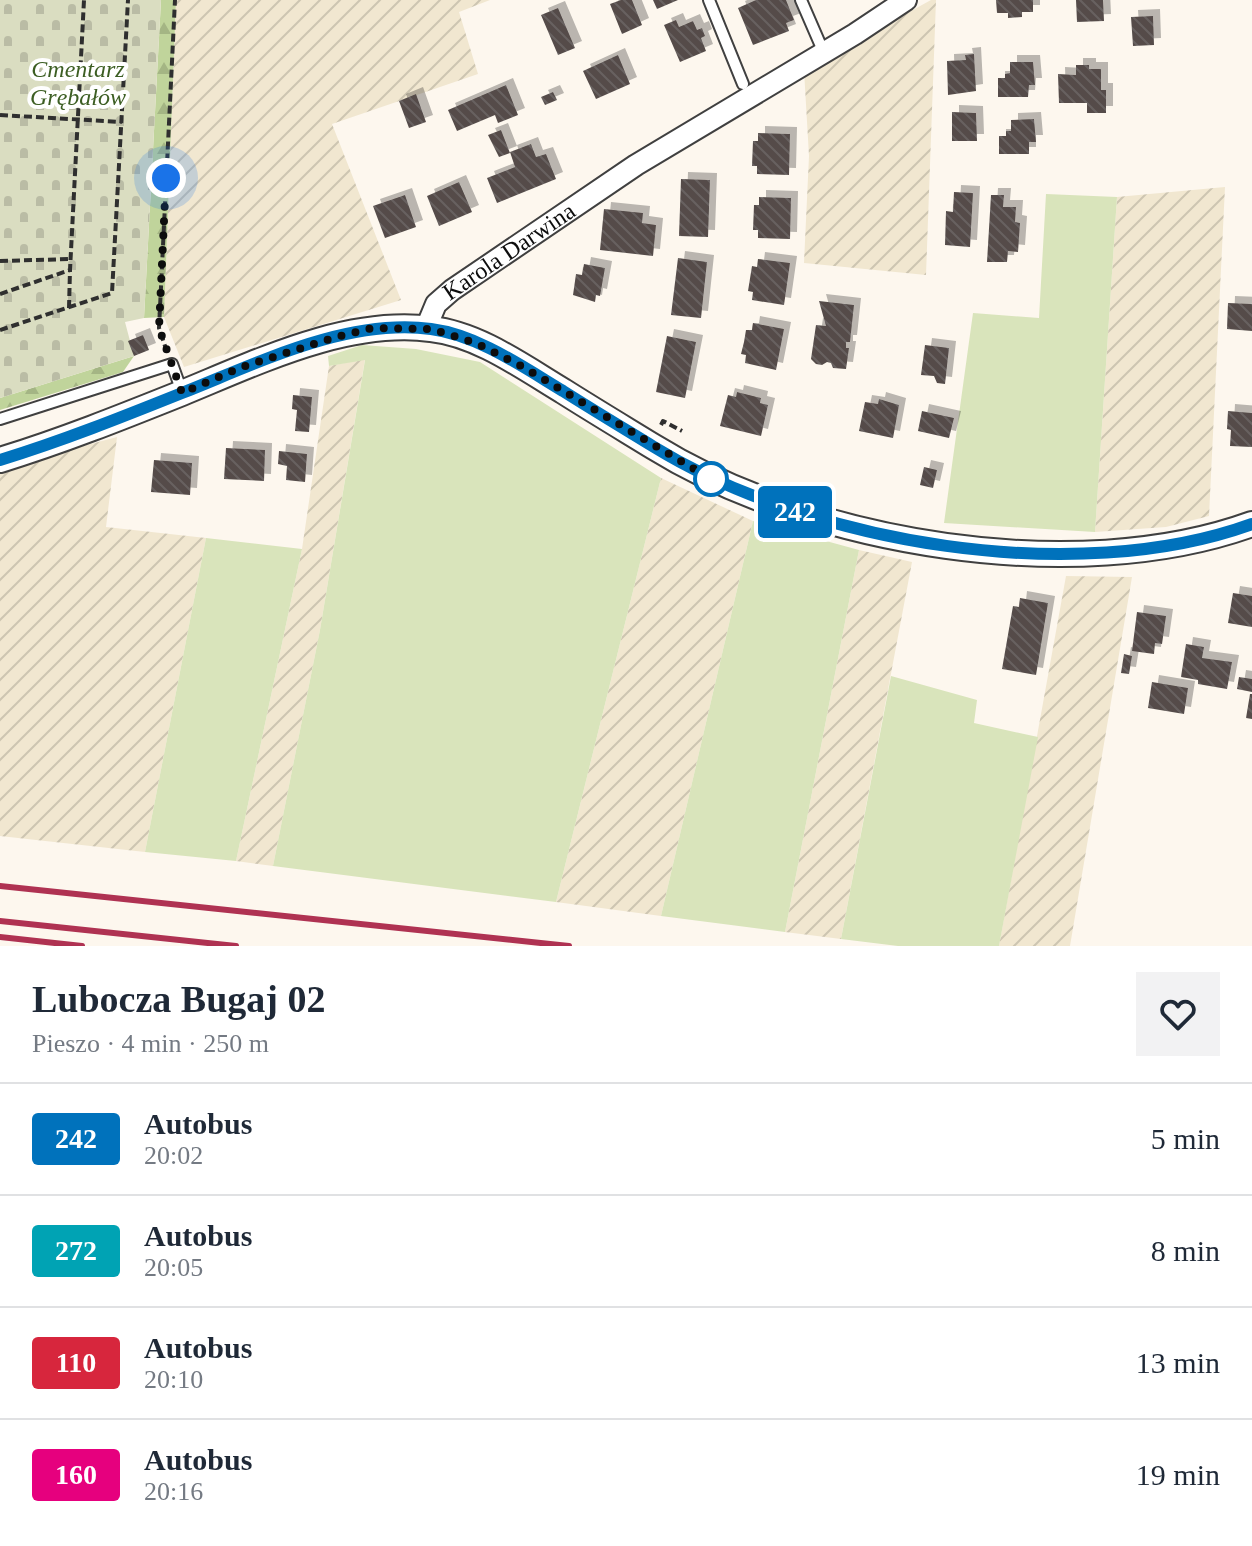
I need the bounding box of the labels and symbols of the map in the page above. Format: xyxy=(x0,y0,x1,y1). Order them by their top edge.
park label: Cmentarz Grębałów xyxy=(30,56,126,110)
your location xyxy=(146,158,186,198)
street label: Karola Darwina xyxy=(438,197,580,305)
unlabelled marker xyxy=(694,462,728,496)
line badge: 242 xyxy=(749,486,841,538)

